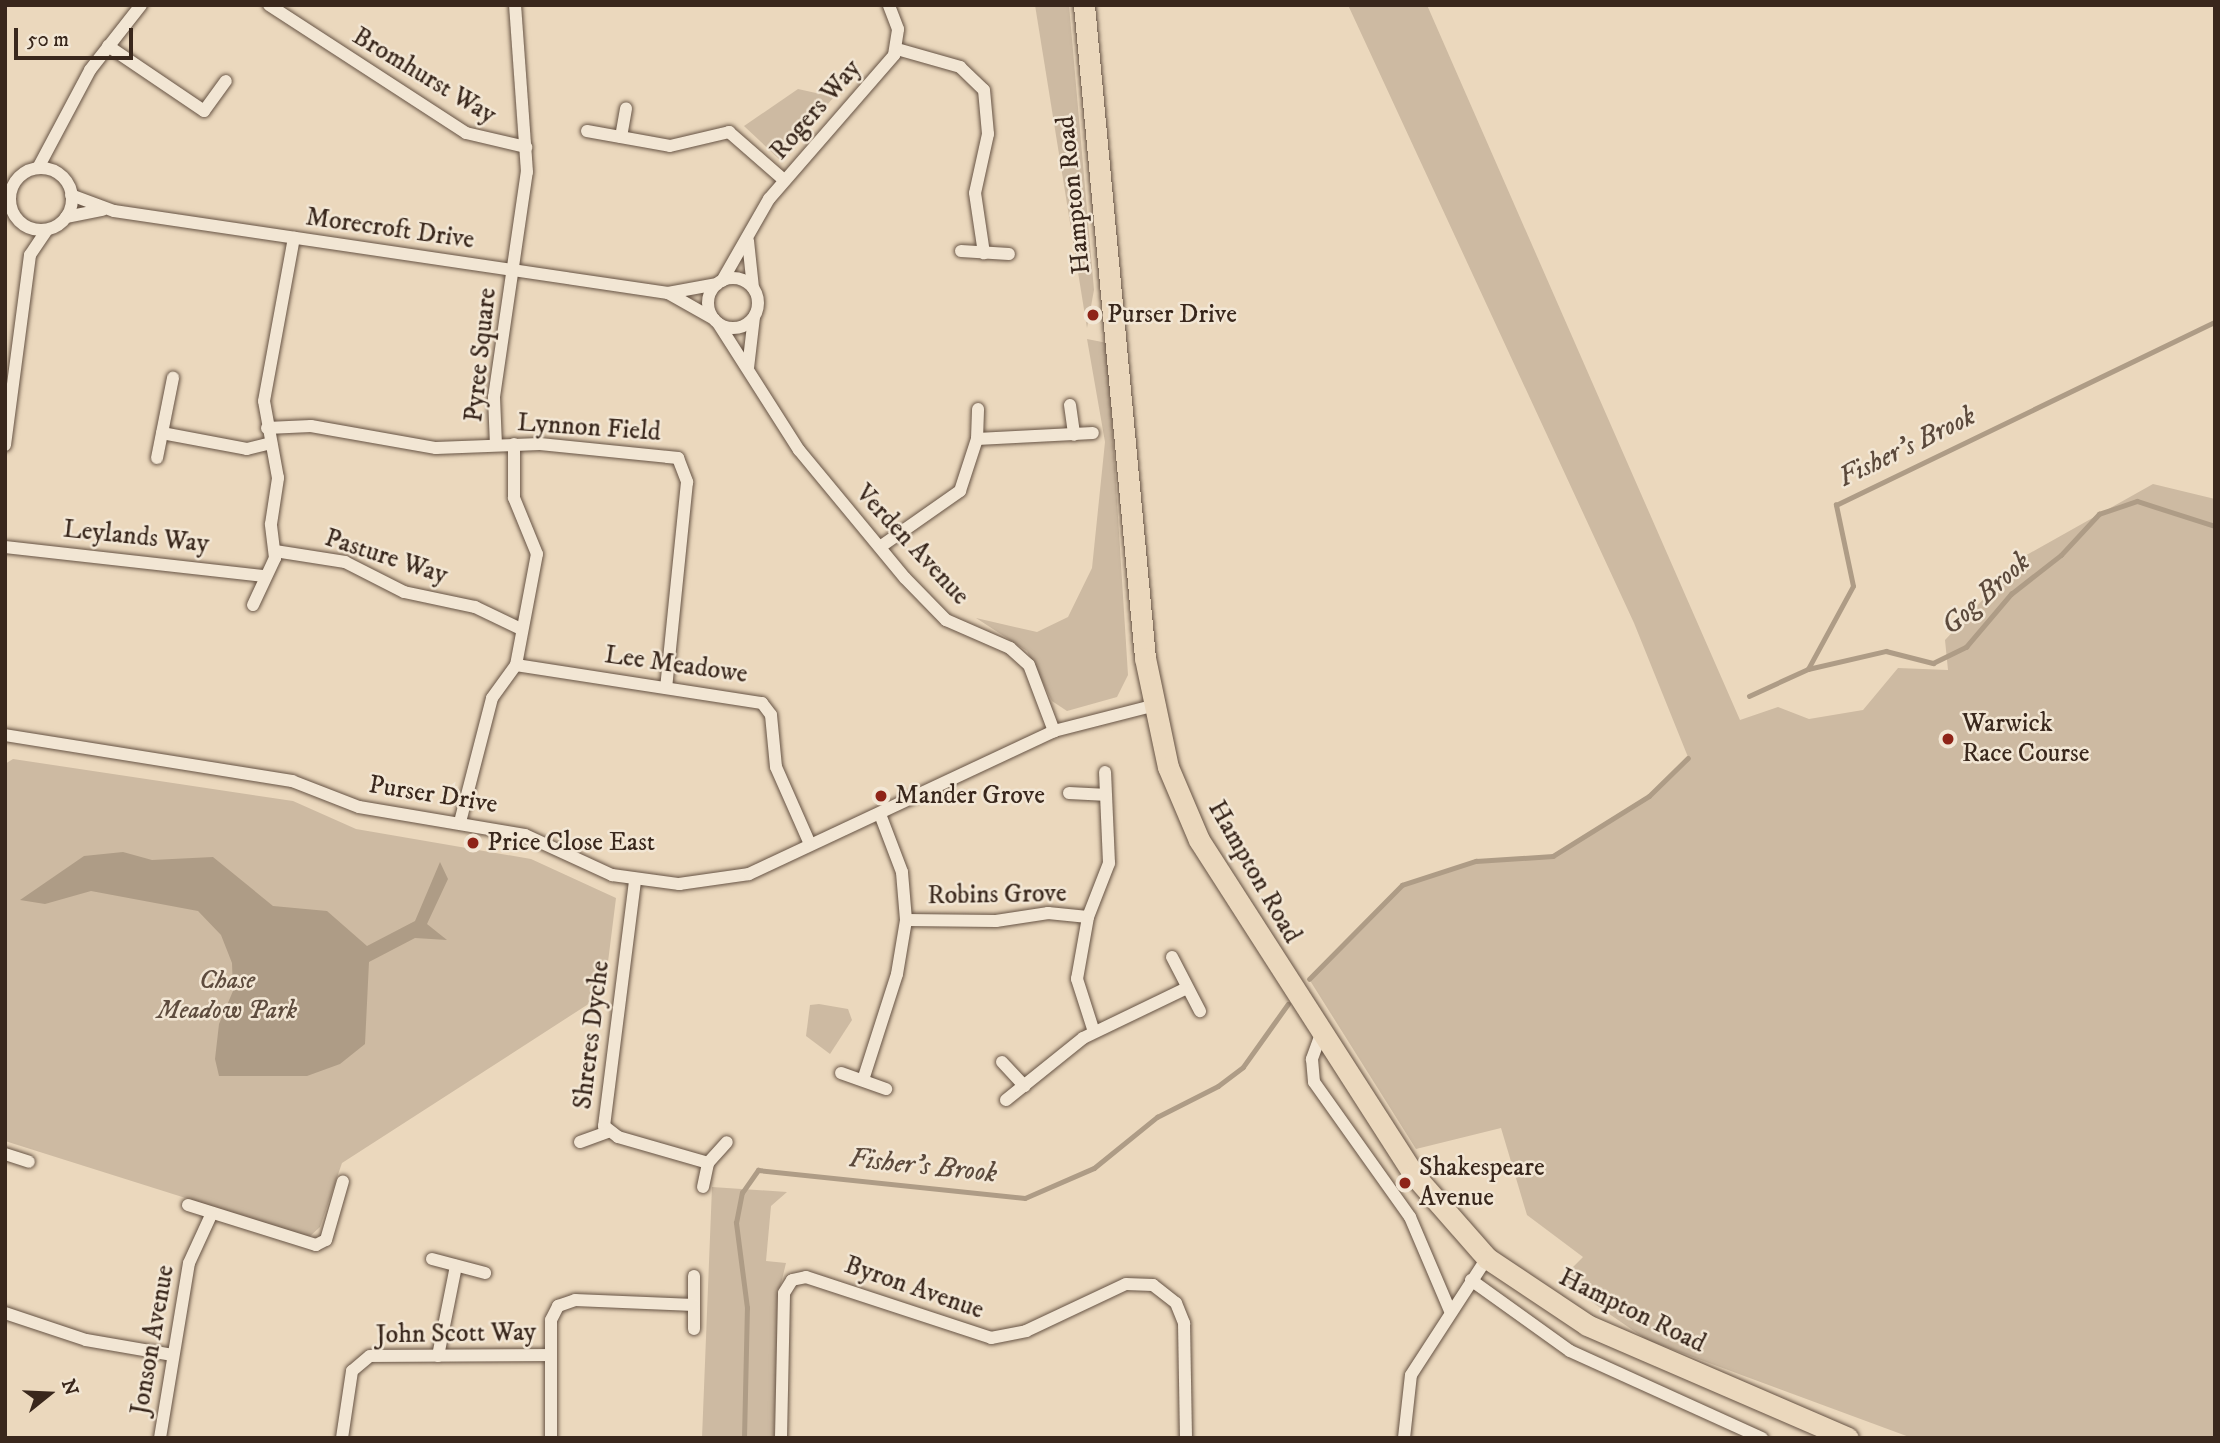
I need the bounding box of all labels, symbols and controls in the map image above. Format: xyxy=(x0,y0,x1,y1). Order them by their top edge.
scale bar xyxy=(18,14,136,58)
street label: Bromhurst Way xyxy=(347,21,501,131)
text: 50 m xyxy=(27,27,69,53)
street label: Rogers Way xyxy=(764,53,868,167)
street label: Hampton Road xyxy=(1050,114,1098,276)
street label: Morecroft Drive xyxy=(304,202,476,256)
street label: Pyree Square xyxy=(458,286,504,424)
place label: Purser Drive xyxy=(1107,299,1237,331)
marker: Purser Drive xyxy=(1085,307,1101,323)
water label: Fisher's Brook xyxy=(1833,399,1981,495)
street label: Lynnon Field xyxy=(516,407,662,449)
street label: Verden Avenue xyxy=(848,478,976,612)
street label: Leylands Way xyxy=(62,514,210,560)
street label: Pasture Way xyxy=(321,523,451,591)
water label: Gog Brook xyxy=(1935,545,2037,643)
street label: Lee Meadowe xyxy=(603,640,749,690)
place label: Warwick Race Course xyxy=(1962,708,2089,770)
marker: Warwick Race Course xyxy=(1940,731,1956,747)
street label: Purser Drive xyxy=(366,769,500,821)
place label: Mander Grove xyxy=(895,780,1045,812)
marker: Mander Grove xyxy=(873,788,889,804)
street label: Hampton Road xyxy=(1201,795,1307,949)
place label: Price Close East xyxy=(487,827,655,859)
marker: Price Close East xyxy=(465,835,481,851)
street label: Robins Grove xyxy=(927,878,1067,912)
street label: Shreres Dyche xyxy=(567,959,617,1111)
park label: Chase Meadow Park xyxy=(157,965,297,1026)
water label: Fisher's Brook xyxy=(847,1142,999,1190)
place label: Shakespeare Avenue xyxy=(1419,1152,1545,1214)
marker: Shakespeare Avenue xyxy=(1397,1175,1413,1191)
street label: Byron Avenue xyxy=(840,1250,988,1326)
street label: Hampton Road xyxy=(1554,1262,1710,1360)
street label: Jonson Avenue xyxy=(124,1263,182,1417)
street label: John Scott Way xyxy=(376,1317,536,1351)
north arrow xyxy=(14,1359,84,1429)
text: N xyxy=(56,1376,83,1398)

